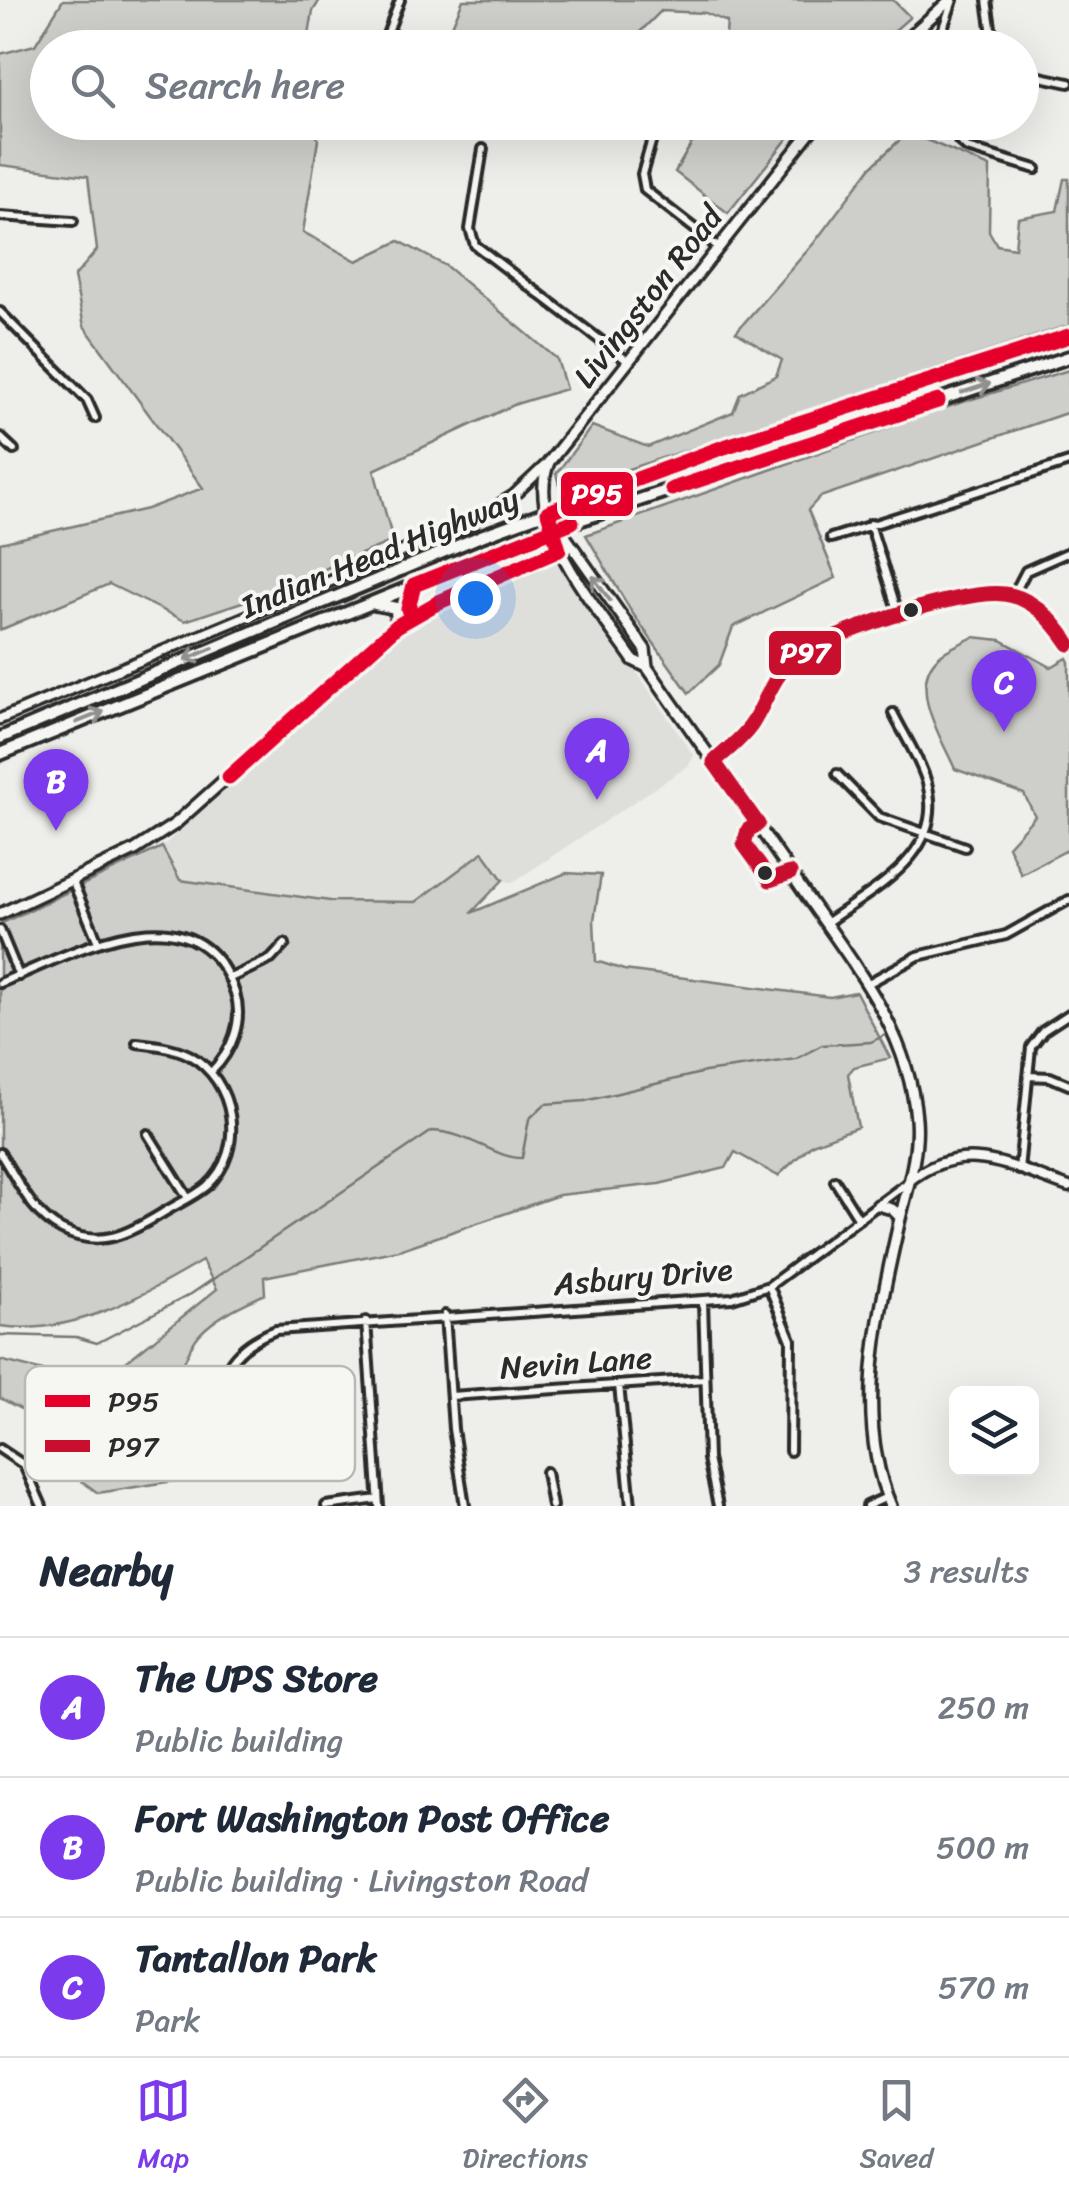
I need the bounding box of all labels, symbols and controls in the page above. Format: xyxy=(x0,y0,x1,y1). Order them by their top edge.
search box xyxy=(30,30,1039,140)
text: Search here xyxy=(145,52,345,119)
icon: search xyxy=(65,58,120,113)
street label: Livingston Road xyxy=(558,191,739,401)
one-way arrow xyxy=(959,378,991,396)
text: P95 xyxy=(571,469,623,518)
line badge: P95 xyxy=(559,470,635,518)
street label: Indian Head Highway xyxy=(231,471,528,635)
your location xyxy=(450,573,501,624)
one-way arrow xyxy=(591,575,612,602)
unlabelled marker xyxy=(901,600,921,620)
text: P97 xyxy=(780,628,832,677)
line badge: P97 xyxy=(767,629,843,677)
one-way arrow xyxy=(184,647,214,665)
pin: C xyxy=(972,650,1036,732)
one-way arrow xyxy=(74,707,105,725)
pin: A xyxy=(564,718,630,800)
pin: B xyxy=(23,748,88,831)
unlabelled marker xyxy=(755,863,775,883)
street label: Asbury Drive xyxy=(550,1241,735,1313)
street label: Nevin Lane xyxy=(498,1329,654,1397)
legend xyxy=(25,1366,355,1481)
text: P95 xyxy=(108,1377,159,1426)
map controls xyxy=(949,1386,1039,1476)
button: layers xyxy=(949,1386,1039,1476)
text: P97 xyxy=(108,1422,160,1471)
text: Nearby xyxy=(40,1534,173,1608)
text: 3 results xyxy=(904,1543,1029,1600)
text: The UPS Store xyxy=(135,1645,378,1712)
text: A xyxy=(62,1679,83,1736)
text: 250 m xyxy=(938,1679,1029,1736)
text: Public building xyxy=(135,1712,343,1769)
text: Fort Washington Post Office xyxy=(135,1785,610,1852)
text: B xyxy=(62,1819,83,1876)
text: 500 m xyxy=(936,1819,1029,1876)
text: Public building · Livingston Road xyxy=(135,1852,588,1909)
text: Tantallon Park xyxy=(135,1925,377,1992)
text: C xyxy=(63,1959,82,2016)
text: 570 m xyxy=(938,1959,1029,2016)
text: Park xyxy=(135,1992,201,2049)
tab: Map xyxy=(136,2073,191,2182)
tab: Directions xyxy=(462,2073,588,2182)
tab: Saved xyxy=(859,2073,933,2182)

